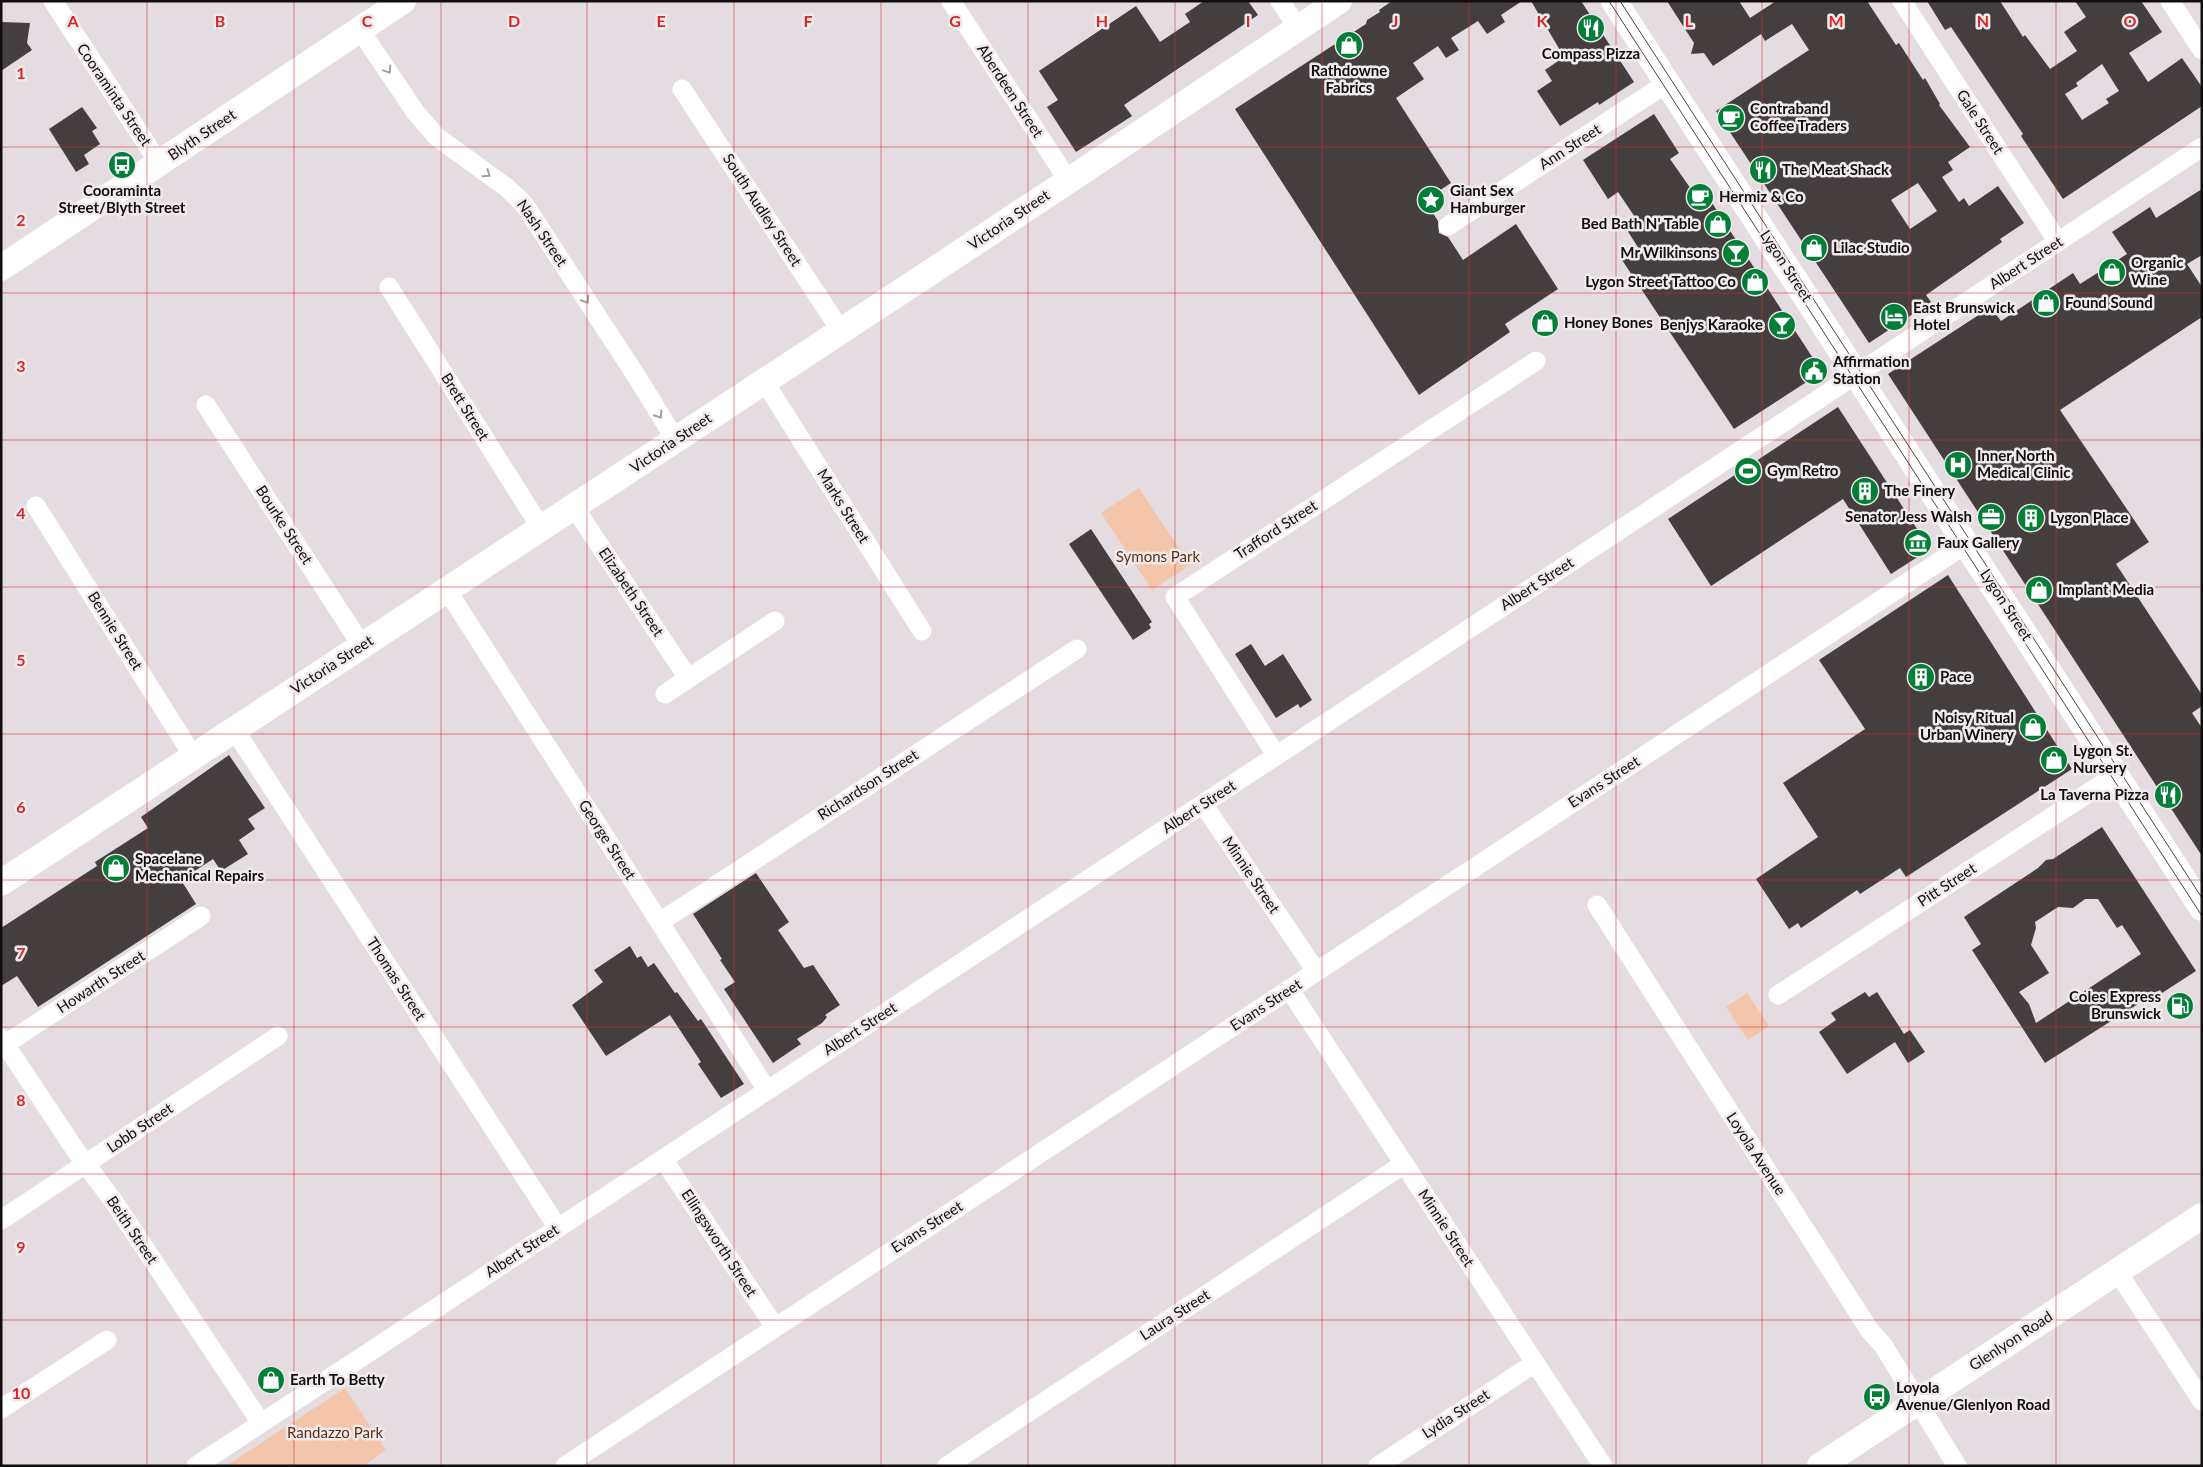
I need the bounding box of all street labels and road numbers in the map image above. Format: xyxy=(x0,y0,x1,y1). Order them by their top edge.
street label: Cooraminta Street xyxy=(74,40,156,150)
street label: Aberdeen Street xyxy=(974,40,1048,141)
street label: Gale Street xyxy=(1953,86,2009,158)
street label: Blyth Street xyxy=(164,105,239,163)
street label: Ann Street xyxy=(1535,119,1604,173)
street label: South Audley Street xyxy=(720,150,806,270)
street label: Victoria Street xyxy=(964,185,1053,253)
street label: Nash Street xyxy=(514,196,572,270)
street label: Lygon Street xyxy=(1757,226,1817,305)
street label: Albert Street xyxy=(1985,231,2066,293)
street label: Brett Street xyxy=(438,369,494,444)
street label: Victoria Street xyxy=(626,408,715,476)
street label: Marks Street xyxy=(814,465,874,546)
street label: Bourke Street xyxy=(253,482,317,568)
street label: Trafford Street xyxy=(1231,495,1321,563)
street label: Elizabeth Street xyxy=(595,544,669,640)
street label: Albert Street xyxy=(1496,552,1577,614)
street label: Lygon Street xyxy=(1977,565,2037,644)
street label: Bennie Street xyxy=(85,588,147,674)
street label: Victoria Street xyxy=(287,631,377,697)
street label: Richardson Street xyxy=(814,745,922,823)
street label: Evans Street xyxy=(1564,751,1643,811)
street label: Albert Street xyxy=(1158,775,1239,837)
street label: George Street xyxy=(575,796,641,883)
street label: Minnie Street xyxy=(1219,833,1285,917)
street label: Pitt Street xyxy=(1914,858,1980,910)
street label: Thomas Street xyxy=(363,934,431,1024)
street label: Howarth Street xyxy=(53,946,148,1016)
street label: Evans Street xyxy=(1226,974,1305,1034)
street label: Albert Street xyxy=(819,997,900,1059)
street label: Lobb Street xyxy=(103,1098,176,1156)
street label: Loyola Avenue xyxy=(1723,1109,1790,1198)
street label: Ellingsworth Street xyxy=(678,1185,762,1300)
street label: Minnie Street xyxy=(1415,1185,1479,1270)
street label: Beith Street xyxy=(104,1192,162,1267)
street label: Evans Street xyxy=(887,1196,966,1256)
street label: Albert Street xyxy=(481,1219,562,1281)
street label: Laura Street xyxy=(1136,1285,1213,1343)
street label: Glenlyon Road xyxy=(1965,1307,2056,1374)
street label: Lydia Street xyxy=(1418,1384,1493,1442)

